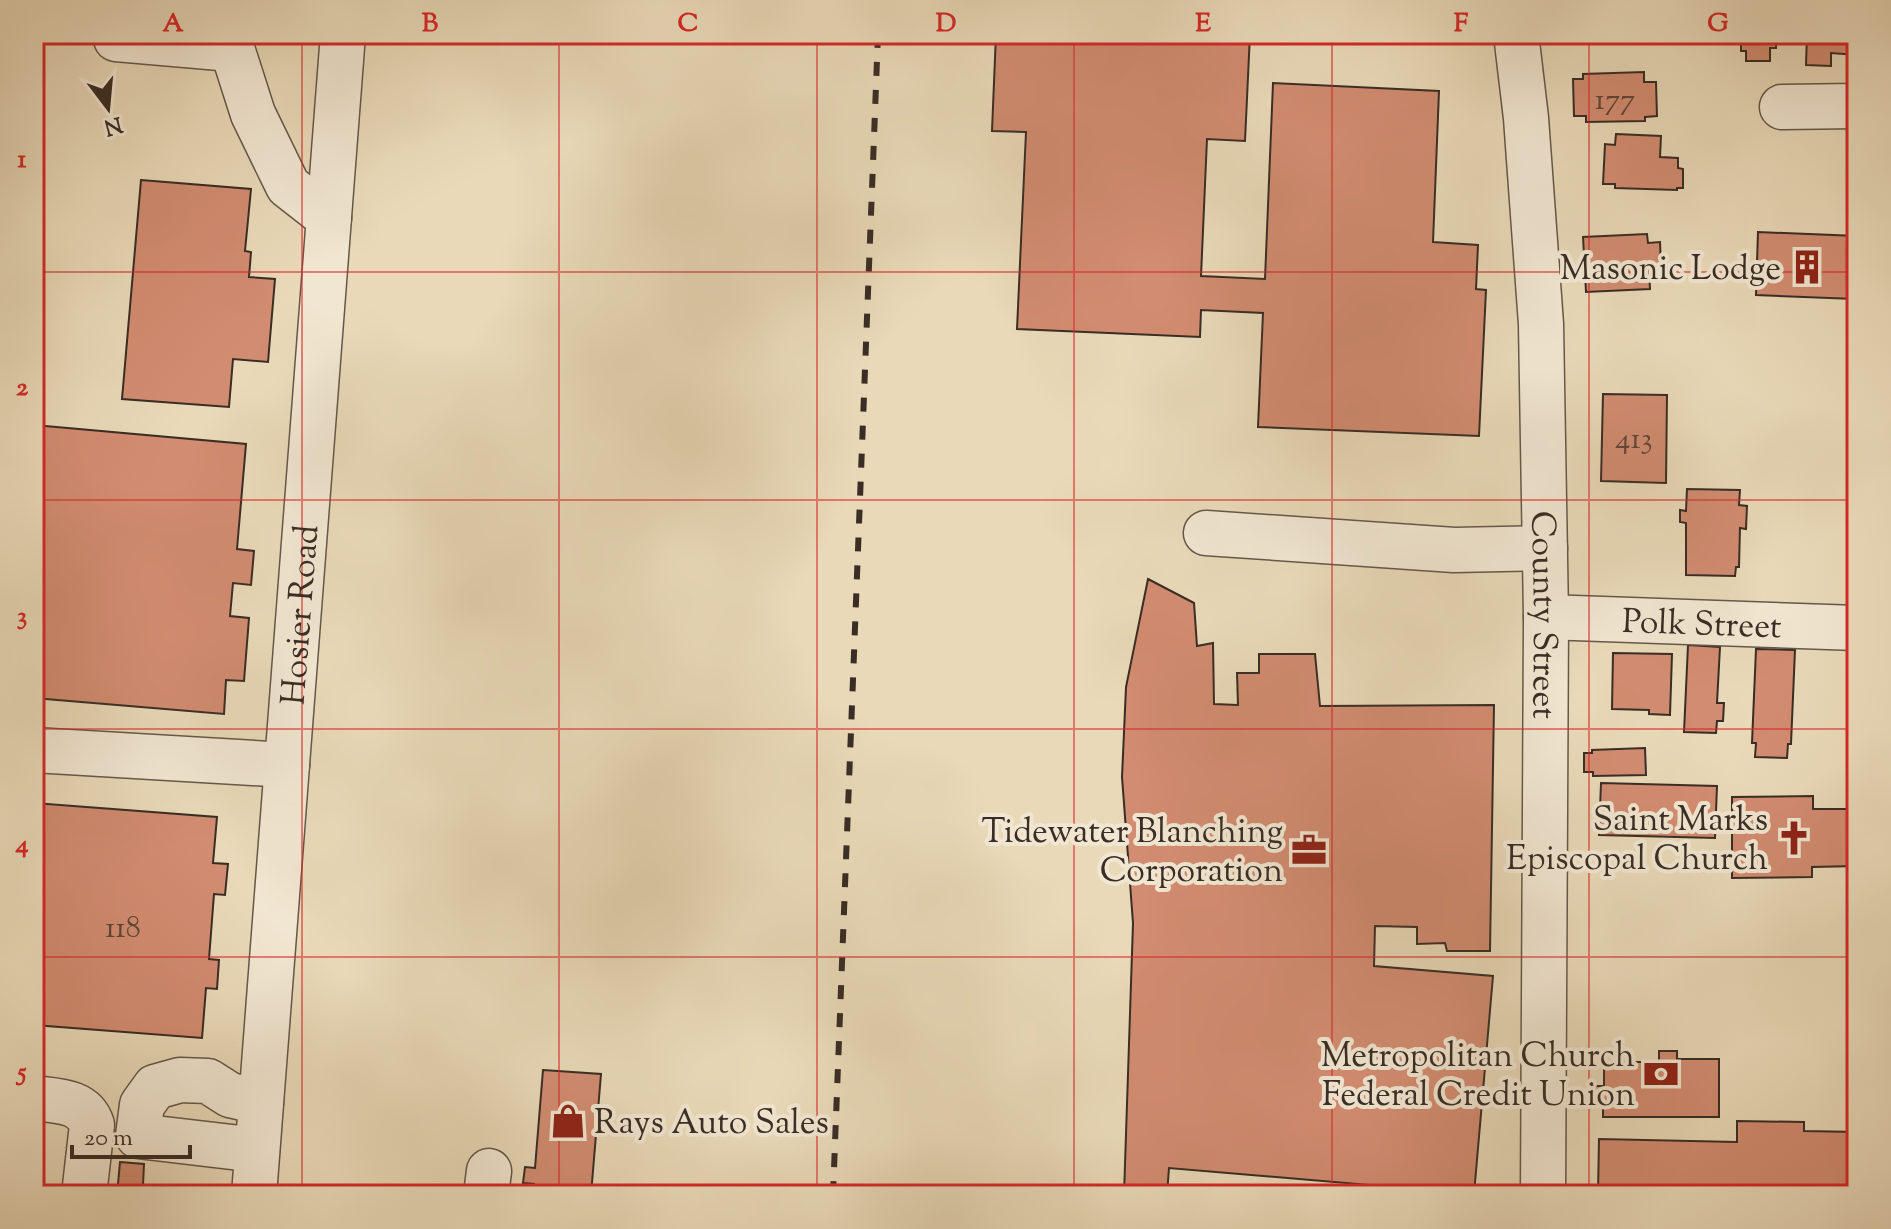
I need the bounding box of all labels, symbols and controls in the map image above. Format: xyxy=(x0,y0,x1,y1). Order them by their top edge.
text: A xyxy=(162,6,184,43)
text: B xyxy=(422,6,439,43)
text: C xyxy=(678,6,698,43)
text: D xyxy=(936,6,956,43)
text: E xyxy=(1195,6,1211,43)
text: F xyxy=(1454,6,1469,43)
text: G xyxy=(1707,6,1729,43)
north arrow xyxy=(68,68,148,148)
house number: 177 xyxy=(1595,80,1635,123)
text: N xyxy=(99,107,126,142)
text: 1 xyxy=(18,142,27,179)
place label: Masonic Lodge xyxy=(1560,246,1781,295)
building icon: Masonic Lodge xyxy=(1788,248,1826,286)
text: 2 xyxy=(16,370,29,407)
house number: 413 xyxy=(1615,419,1653,462)
street label: County Street xyxy=(1516,510,1567,719)
street label: Hosier Road xyxy=(271,523,333,707)
text: 3 xyxy=(17,599,27,636)
street label: Polk Street xyxy=(1621,599,1783,653)
place label: Saint Marks Episcopal Church xyxy=(1506,797,1768,885)
place label: Tidewater Blanching Corporation xyxy=(982,809,1283,897)
church icon: Saint Marks Episcopal Church xyxy=(1775,819,1813,857)
text: 4 xyxy=(14,827,29,864)
office icon: Tidewater Blanching Corporation xyxy=(1290,831,1328,869)
house number: 118 xyxy=(105,908,141,951)
place label: Metropolitan Church Federal Credit Union xyxy=(1321,1033,1635,1121)
text: 5 xyxy=(16,1055,27,1092)
bank icon: Metropolitan Church Federal Credit Union xyxy=(1642,1055,1680,1093)
place label: Rays Auto Sales xyxy=(594,1100,829,1149)
shop icon: Rays Auto Sales xyxy=(549,1102,587,1140)
scale bar xyxy=(72,1109,190,1159)
text: 20 m xyxy=(84,1122,133,1156)

